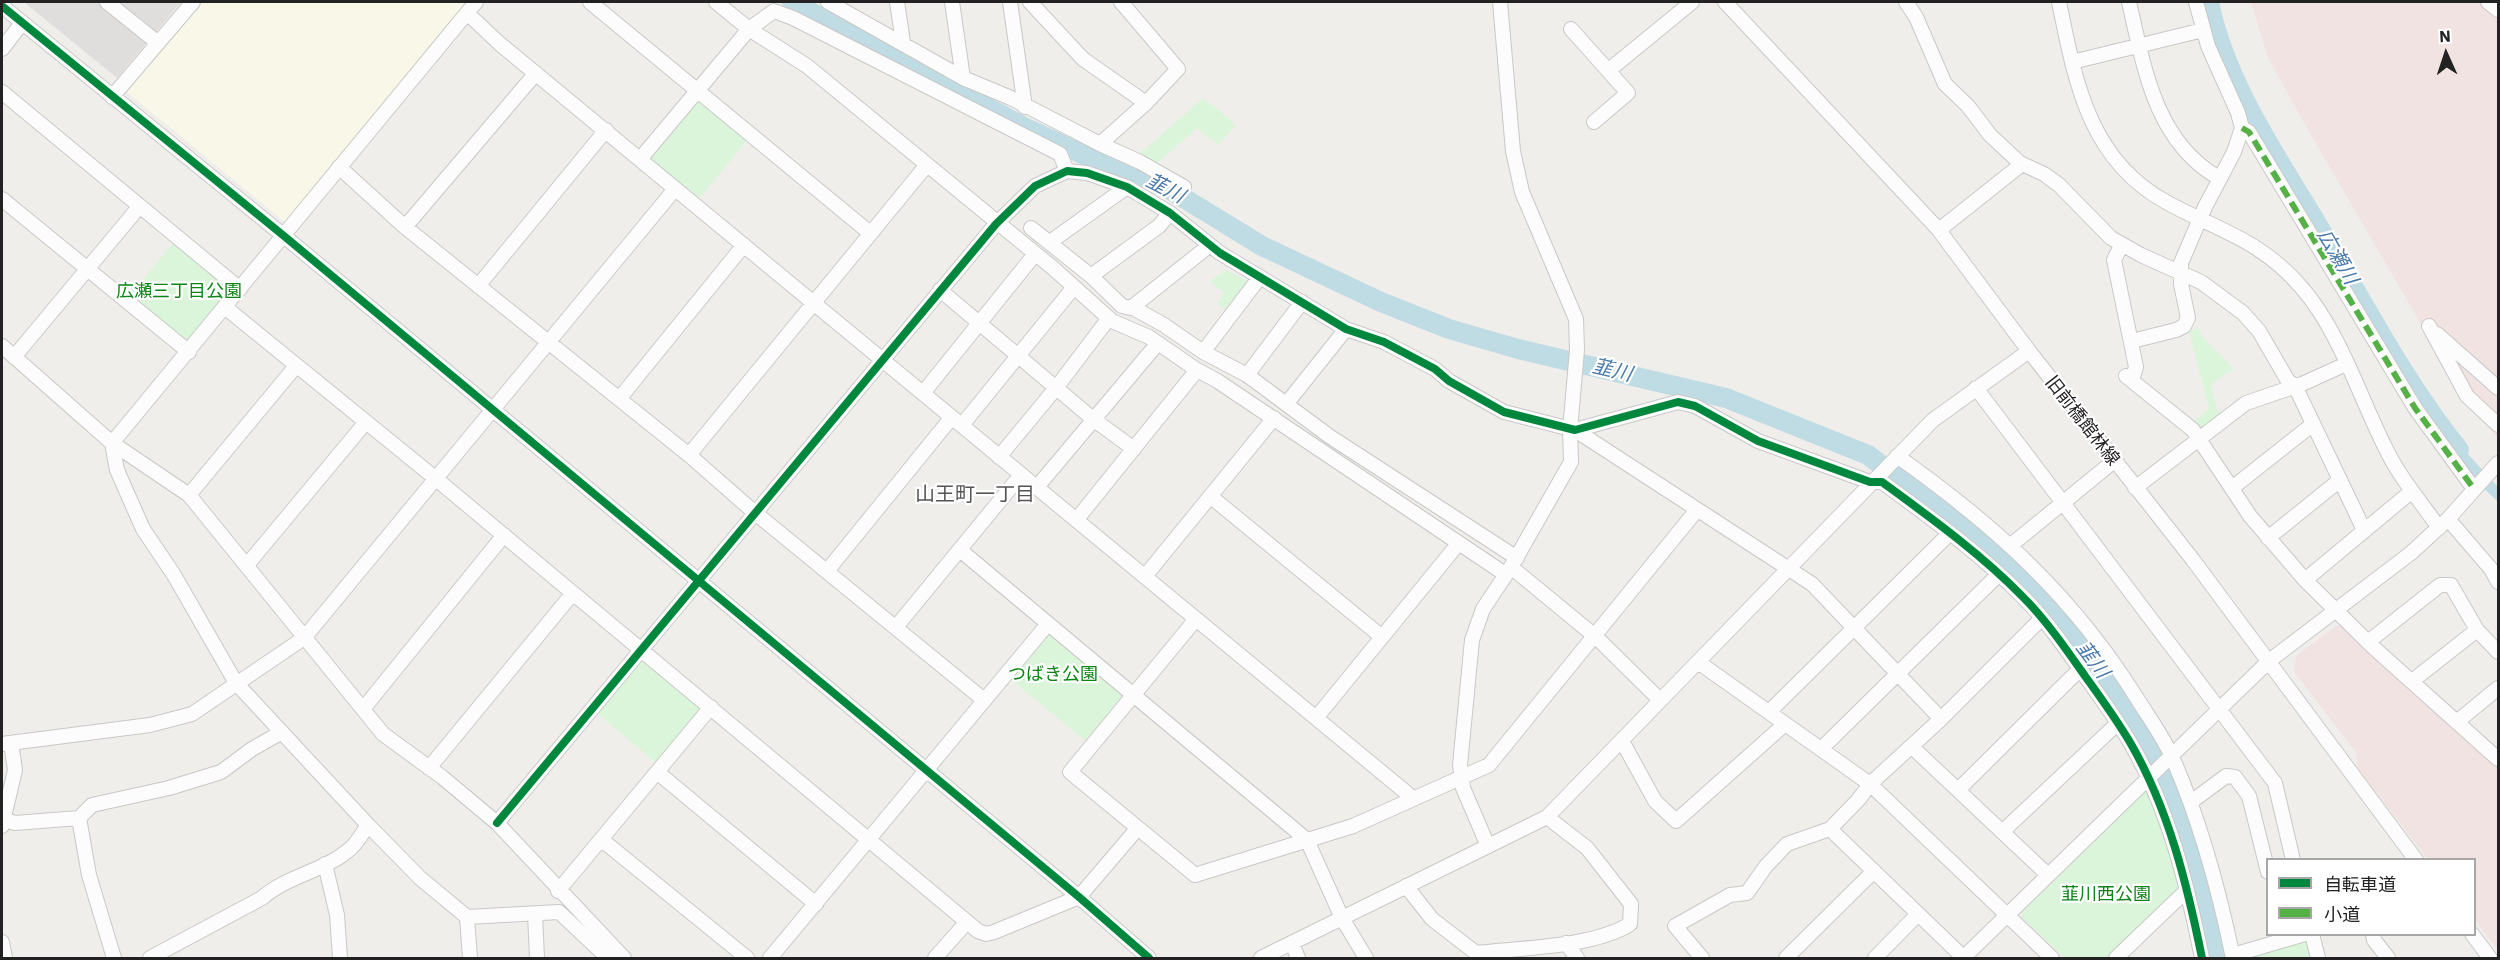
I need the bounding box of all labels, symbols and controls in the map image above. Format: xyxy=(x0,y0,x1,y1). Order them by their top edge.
north arrow xyxy=(2416,24,2476,84)
text: N xyxy=(2439,26,2451,46)
water label: 韮川 xyxy=(1142,169,1188,209)
water label: 広瀬川 xyxy=(2312,225,2362,289)
park label: 広瀬三丁目公園 xyxy=(116,281,242,303)
water label: 韮川 xyxy=(1590,355,1634,387)
street label: 旧前橋館林線 xyxy=(2040,372,2124,470)
district label: 山王町一丁目 xyxy=(915,483,1035,507)
water label: 韮川 xyxy=(2070,637,2114,683)
park label: つばき公園 xyxy=(1008,664,1098,686)
legend xyxy=(2266,858,2476,936)
text: 自転車道 xyxy=(2324,873,2396,896)
park label: 韮川西公園 xyxy=(2061,884,2151,906)
text: 小道 xyxy=(2324,903,2360,926)

